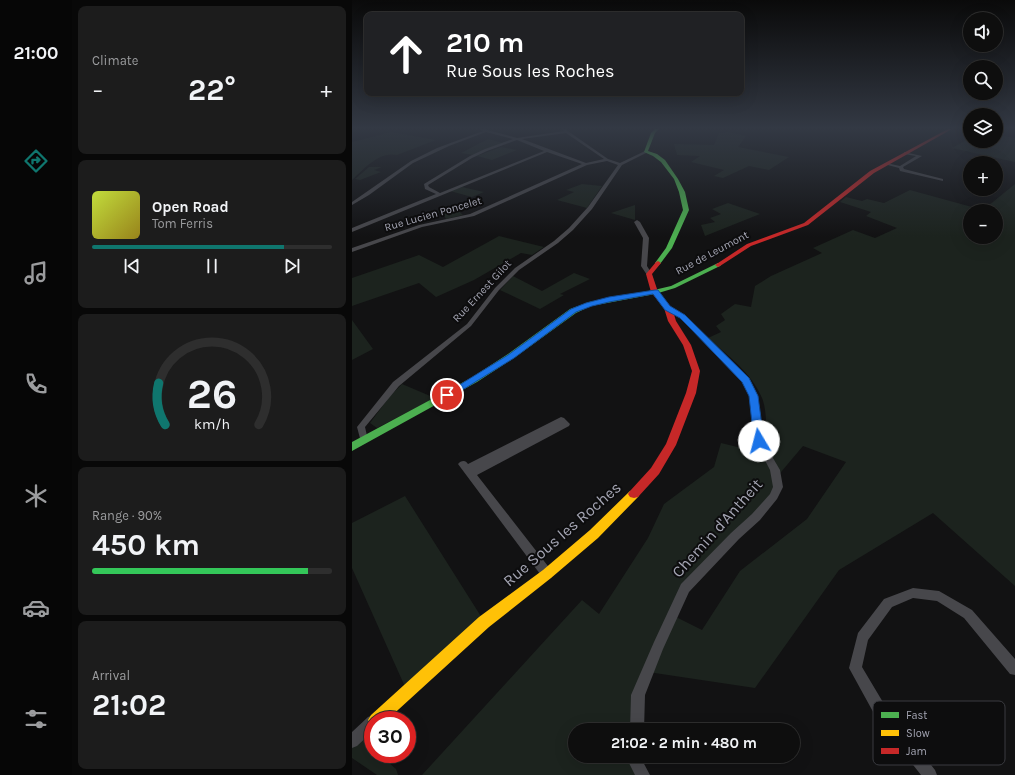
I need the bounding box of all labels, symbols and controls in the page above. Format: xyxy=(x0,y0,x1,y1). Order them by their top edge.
map controls xyxy=(963,12,1003,244)
button: sound xyxy=(963,12,1003,52)
text: 210 m xyxy=(446,26,524,59)
icon: ahead xyxy=(380,28,432,80)
text: 21:00 xyxy=(14,42,58,64)
text: Climate xyxy=(92,53,138,68)
text: Rue Sous les Roches xyxy=(446,60,615,82)
button: search xyxy=(963,60,1003,100)
text: 22° xyxy=(188,72,236,108)
text: − xyxy=(92,77,104,103)
text: + xyxy=(320,77,332,103)
button: layers xyxy=(963,108,1003,148)
icon: directions xyxy=(22,147,50,175)
button: + xyxy=(963,156,1003,196)
street label: Rue Lucien Poncelet xyxy=(383,194,483,234)
text: Open Road xyxy=(152,198,229,216)
button: − xyxy=(963,204,1003,244)
text: Tom Ferris xyxy=(152,216,213,231)
street label: Rue de Leumont xyxy=(673,228,751,278)
icon: previous xyxy=(121,255,143,277)
icon: pause xyxy=(201,255,223,277)
icon: next xyxy=(281,255,303,277)
street label: Rue Ernest Gilot xyxy=(450,257,514,325)
icon: music xyxy=(22,259,50,287)
icon: phone xyxy=(22,370,50,398)
text: 26 xyxy=(187,370,237,418)
pin xyxy=(430,378,464,412)
icon: arrive xyxy=(436,384,458,406)
text: km/h xyxy=(194,416,230,433)
position arrow xyxy=(738,420,780,462)
street label: Chemin d'Antheit xyxy=(668,475,766,581)
street label: Rue Sous les Roches xyxy=(499,478,625,590)
icon: climate xyxy=(22,482,50,510)
text: Range · 90% xyxy=(92,508,162,523)
text: 450 km xyxy=(92,527,200,563)
icon: car xyxy=(22,594,50,622)
text: Arrival xyxy=(92,668,130,683)
text: 21:02 xyxy=(92,687,166,723)
legend xyxy=(873,701,1005,765)
icon: filters xyxy=(22,705,50,733)
text: Fast xyxy=(906,709,927,722)
speed limit sign: 30 xyxy=(364,711,416,763)
text: Slow xyxy=(906,727,930,740)
text: 21:02 · 2 min · 480 m xyxy=(611,734,757,752)
text: Jam xyxy=(906,745,927,758)

